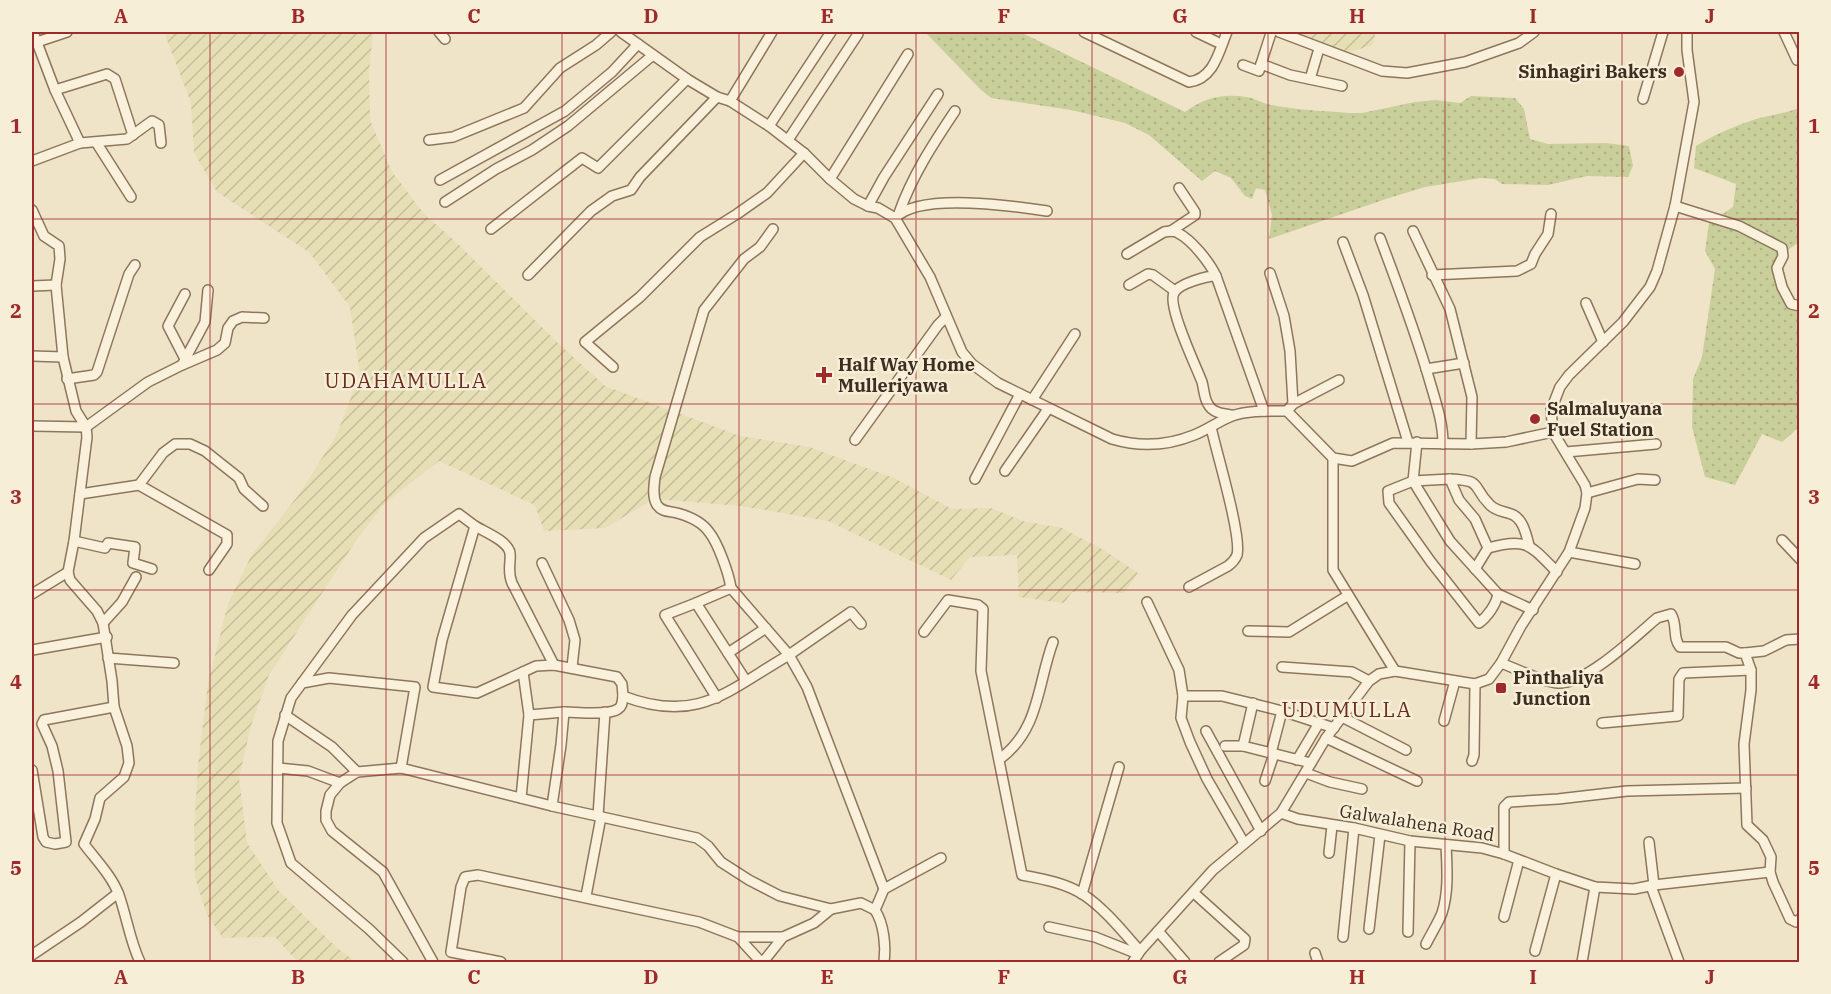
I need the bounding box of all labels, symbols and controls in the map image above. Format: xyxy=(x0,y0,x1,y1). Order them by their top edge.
text: A xyxy=(114,2,128,29)
text: B xyxy=(291,2,305,29)
text: C xyxy=(467,2,481,29)
text: D xyxy=(643,2,659,29)
text: E xyxy=(820,2,834,29)
text: F xyxy=(998,2,1010,29)
text: G xyxy=(1172,2,1188,29)
text: H xyxy=(1349,2,1365,29)
text: I xyxy=(1529,2,1537,29)
text: J xyxy=(1705,2,1715,29)
place label: Sinhagiri Bakers xyxy=(1518,60,1667,83)
marker: Sinhagiri Bakers xyxy=(1672,65,1686,79)
text: 1 xyxy=(10,112,22,139)
text: 1 xyxy=(1808,112,1820,139)
text: 2 xyxy=(10,297,22,324)
text: 2 xyxy=(1808,297,1820,324)
place label: Half Way Home Mulleriyawa xyxy=(838,353,975,397)
district label: UDAHAMULLA xyxy=(324,366,488,394)
marker: Half Way Home Mulleriyawa xyxy=(815,366,833,384)
place label: Salmaluyana Fuel Station xyxy=(1547,397,1662,441)
marker: Salmaluyana Fuel Station xyxy=(1528,412,1542,426)
text: 3 xyxy=(10,483,22,510)
text: 3 xyxy=(1808,483,1820,510)
place label: Pinthaliya Junction xyxy=(1513,666,1604,710)
text: 4 xyxy=(10,668,22,695)
text: 4 xyxy=(1808,668,1820,695)
marker: Pinthaliya Junction xyxy=(1494,681,1508,695)
district label: UDUMULLA xyxy=(1281,695,1413,723)
street label: Galwalahena Road xyxy=(1338,799,1496,846)
text: 5 xyxy=(10,854,22,881)
text: 5 xyxy=(1808,854,1820,881)
text: A xyxy=(114,963,128,990)
text: B xyxy=(291,963,305,990)
text: C xyxy=(467,963,481,990)
text: D xyxy=(643,963,659,990)
text: E xyxy=(820,963,834,990)
text: F xyxy=(998,963,1010,990)
text: G xyxy=(1172,963,1188,990)
text: H xyxy=(1349,963,1365,990)
text: I xyxy=(1529,963,1537,990)
text: J xyxy=(1705,963,1715,990)

